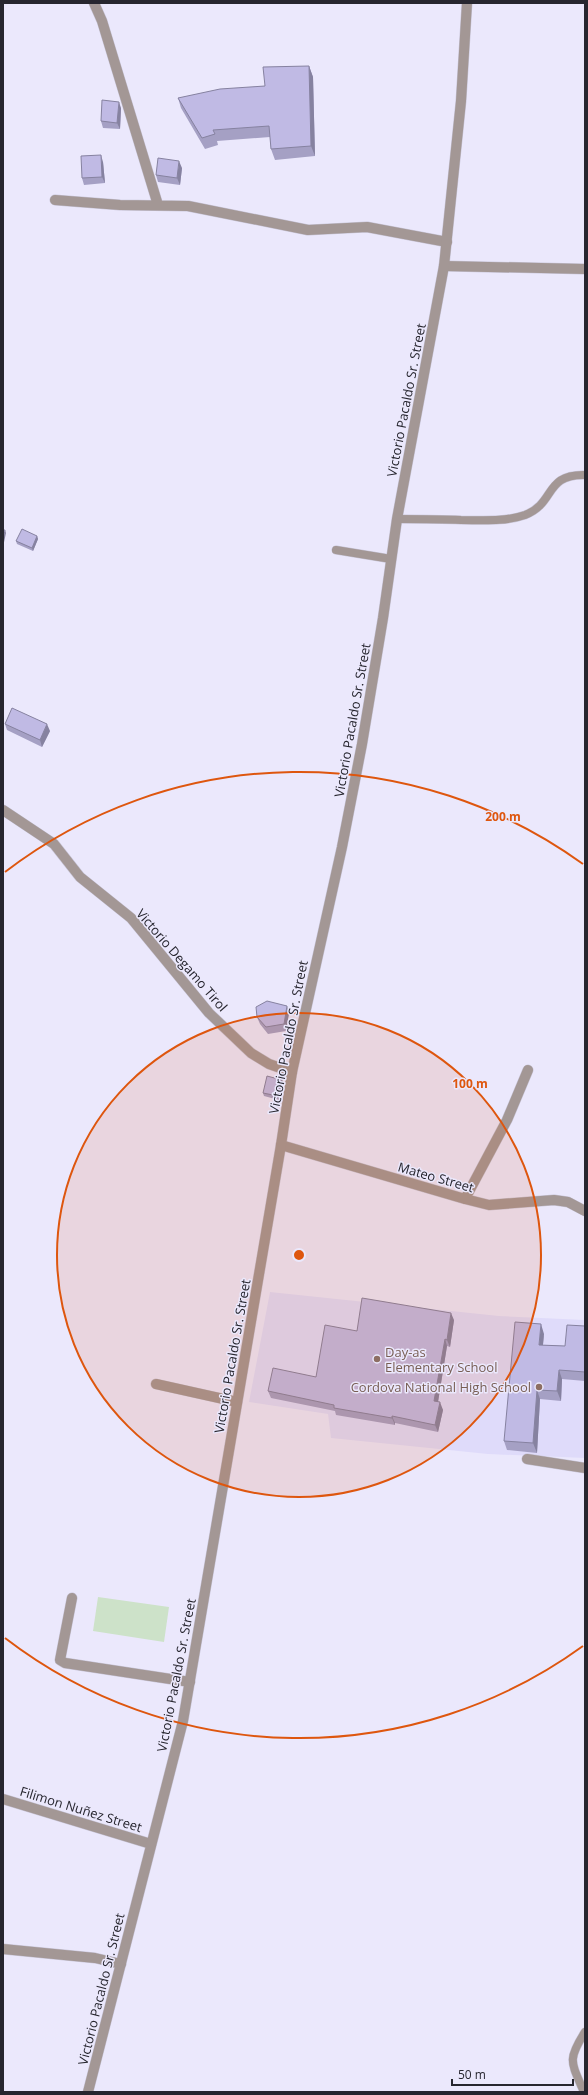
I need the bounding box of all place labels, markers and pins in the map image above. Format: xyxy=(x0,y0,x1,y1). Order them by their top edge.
centre of rings xyxy=(292,1248,306,1262)
place label: Day-as Elementary School xyxy=(385,1343,497,1376)
marker: Day-as Elementary School xyxy=(372,1354,382,1364)
place label: Cordova National High School xyxy=(351,1378,531,1396)
marker: Cordova National High School xyxy=(534,1382,544,1392)

